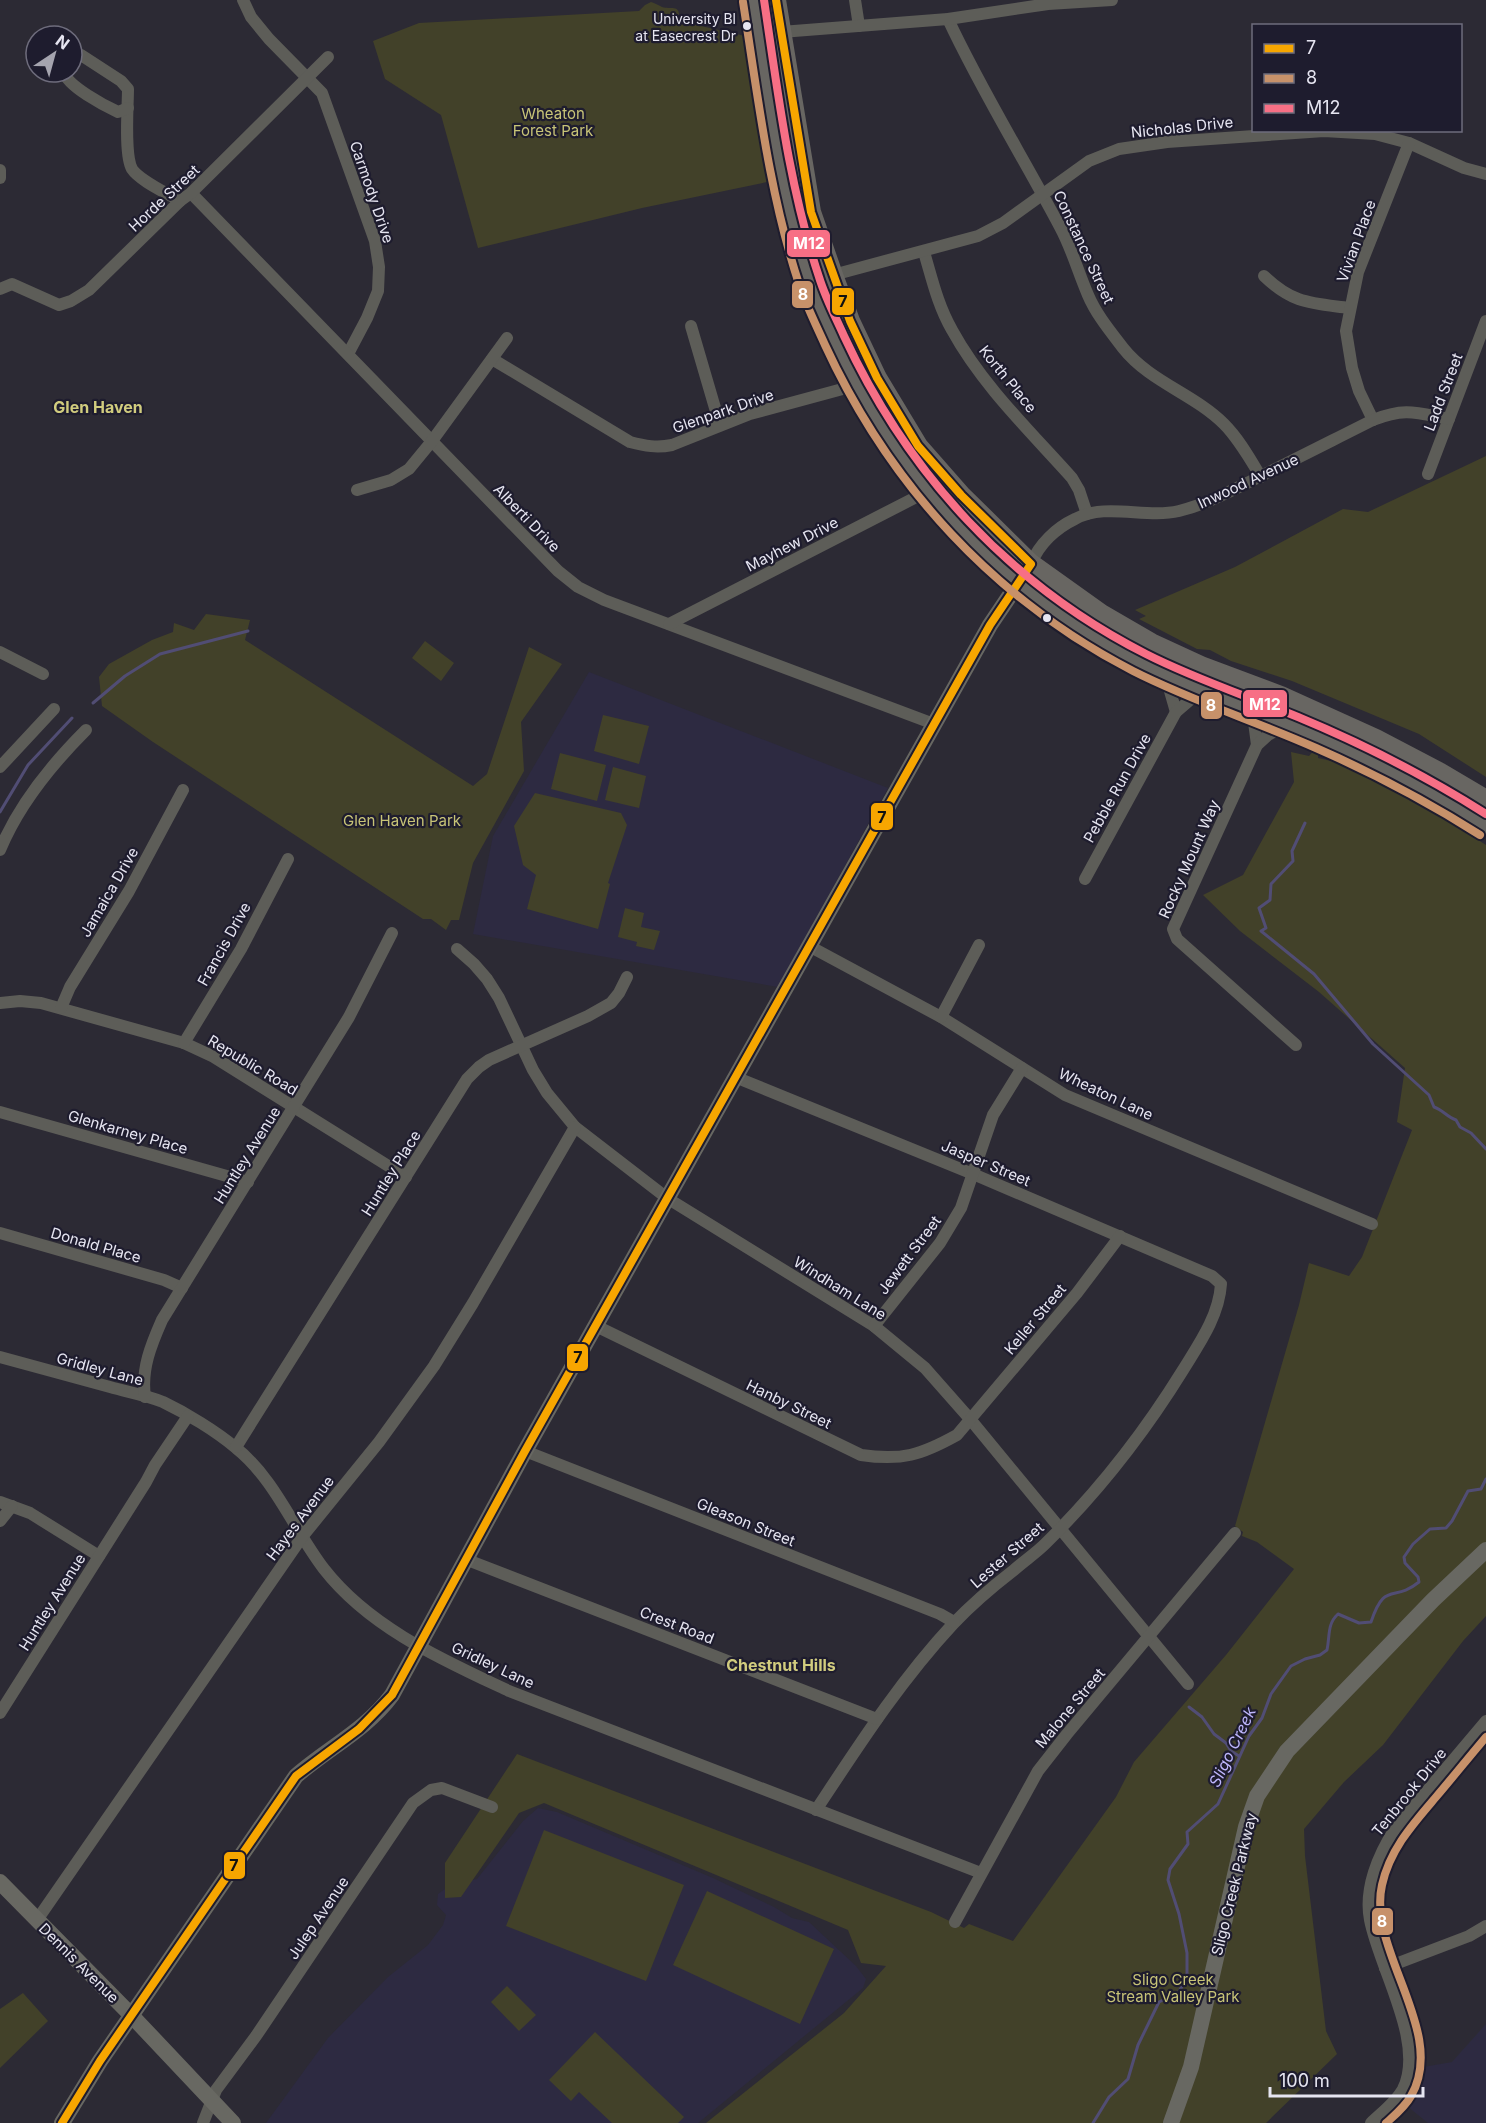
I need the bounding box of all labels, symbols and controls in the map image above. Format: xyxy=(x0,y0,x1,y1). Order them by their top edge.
place label: University Bl at Easecrest Dr xyxy=(635,10,736,44)
marker: University Bl at Easecrest Dr xyxy=(741,20,753,32)
north arrow xyxy=(24,24,84,84)
legend xyxy=(1252,24,1462,132)
text: N xyxy=(52,30,74,54)
text: 7 xyxy=(1306,37,1316,58)
text: 8 xyxy=(1306,67,1317,88)
text: M12 xyxy=(1306,97,1341,118)
park label: Wheaton Forest Park xyxy=(513,104,594,140)
street label: Nicholas Drive xyxy=(1130,112,1234,142)
street label: Carmody Drive xyxy=(346,139,398,245)
street label: Horde Street xyxy=(125,160,203,236)
street label: Constance Street xyxy=(1049,187,1119,307)
street label: Vivian Place xyxy=(1332,197,1380,285)
line badge: M12 xyxy=(786,229,831,258)
text: M12 xyxy=(793,233,825,253)
line badge: 8 xyxy=(791,280,814,309)
text: 8 xyxy=(798,284,808,304)
line badge: 7 xyxy=(831,287,855,316)
text: 7 xyxy=(838,291,848,311)
street label: Korth Place xyxy=(975,341,1041,417)
street label: Ladd Street xyxy=(1419,350,1467,434)
street label: Glenpark Drive xyxy=(670,385,776,437)
district label: Glen Haven xyxy=(53,397,143,417)
street label: Inwood Avenue xyxy=(1195,449,1301,513)
street label: Alberti Drive xyxy=(490,480,564,556)
street label: Mayhew Drive xyxy=(743,513,841,575)
unlabelled marker xyxy=(1041,612,1053,624)
line badge: M12 xyxy=(1242,689,1288,718)
line badge: 8 xyxy=(1200,691,1223,720)
text: M12 xyxy=(1249,694,1281,714)
text: 8 xyxy=(1206,695,1216,715)
street label: Pebble Run Drive xyxy=(1079,730,1155,846)
street label: Rocky Mount Way xyxy=(1154,796,1224,921)
line badge: 7 xyxy=(870,802,894,831)
text: 7 xyxy=(877,807,887,827)
park label: Glen Haven Park xyxy=(343,811,462,830)
street label: Jamaica Drive xyxy=(76,844,142,940)
street label: Francis Drive xyxy=(193,899,255,989)
street label: Republic Road xyxy=(205,1031,301,1099)
street label: Wheaton Lane xyxy=(1056,1064,1156,1124)
street label: Huntley Avenue xyxy=(209,1103,285,1207)
street label: Glenkarney Place xyxy=(66,1106,190,1158)
street label: Huntley Place xyxy=(357,1127,425,1219)
street label: Jasper Street xyxy=(939,1136,1034,1190)
street label: Jewett Street xyxy=(873,1212,945,1298)
street label: Donald Place xyxy=(49,1223,143,1267)
street label: Windham Lane xyxy=(790,1252,890,1324)
street label: Keller Street xyxy=(1000,1280,1070,1358)
line badge: 7 xyxy=(566,1343,589,1372)
text: 7 xyxy=(573,1347,583,1367)
street label: Gridley Lane xyxy=(54,1348,146,1390)
street label: Hanby Street xyxy=(743,1375,835,1433)
street label: Hayes Avenue xyxy=(262,1472,338,1564)
street label: Gleason Street xyxy=(694,1494,798,1550)
street label: Lester Street xyxy=(966,1518,1048,1592)
street label: Huntley Avenue xyxy=(14,1550,90,1654)
street label: Crest Road xyxy=(637,1602,717,1648)
street label: Gridley Lane xyxy=(449,1638,537,1692)
district label: Chestnut Hills xyxy=(726,1655,836,1675)
street label: Malone Street xyxy=(1031,1664,1109,1752)
water label: Sligo Creek xyxy=(1204,1704,1260,1790)
street label: Tenbrook Drive xyxy=(1368,1744,1450,1840)
street label: Sligo Creek Parkway xyxy=(1207,1810,1261,1957)
line badge: 7 xyxy=(223,1851,246,1880)
text: 7 xyxy=(229,1855,239,1875)
street label: Julep Avenue xyxy=(283,1873,353,1963)
line badge: 8 xyxy=(1371,1907,1394,1936)
text: 8 xyxy=(1377,1911,1387,1931)
street label: Dennis Avenue xyxy=(35,1919,123,2007)
park label: Sligo Creek Stream Valley Park xyxy=(1106,1970,1240,2006)
scale bar xyxy=(1270,2060,1423,2098)
text: 100 m xyxy=(1279,2070,1330,2091)

